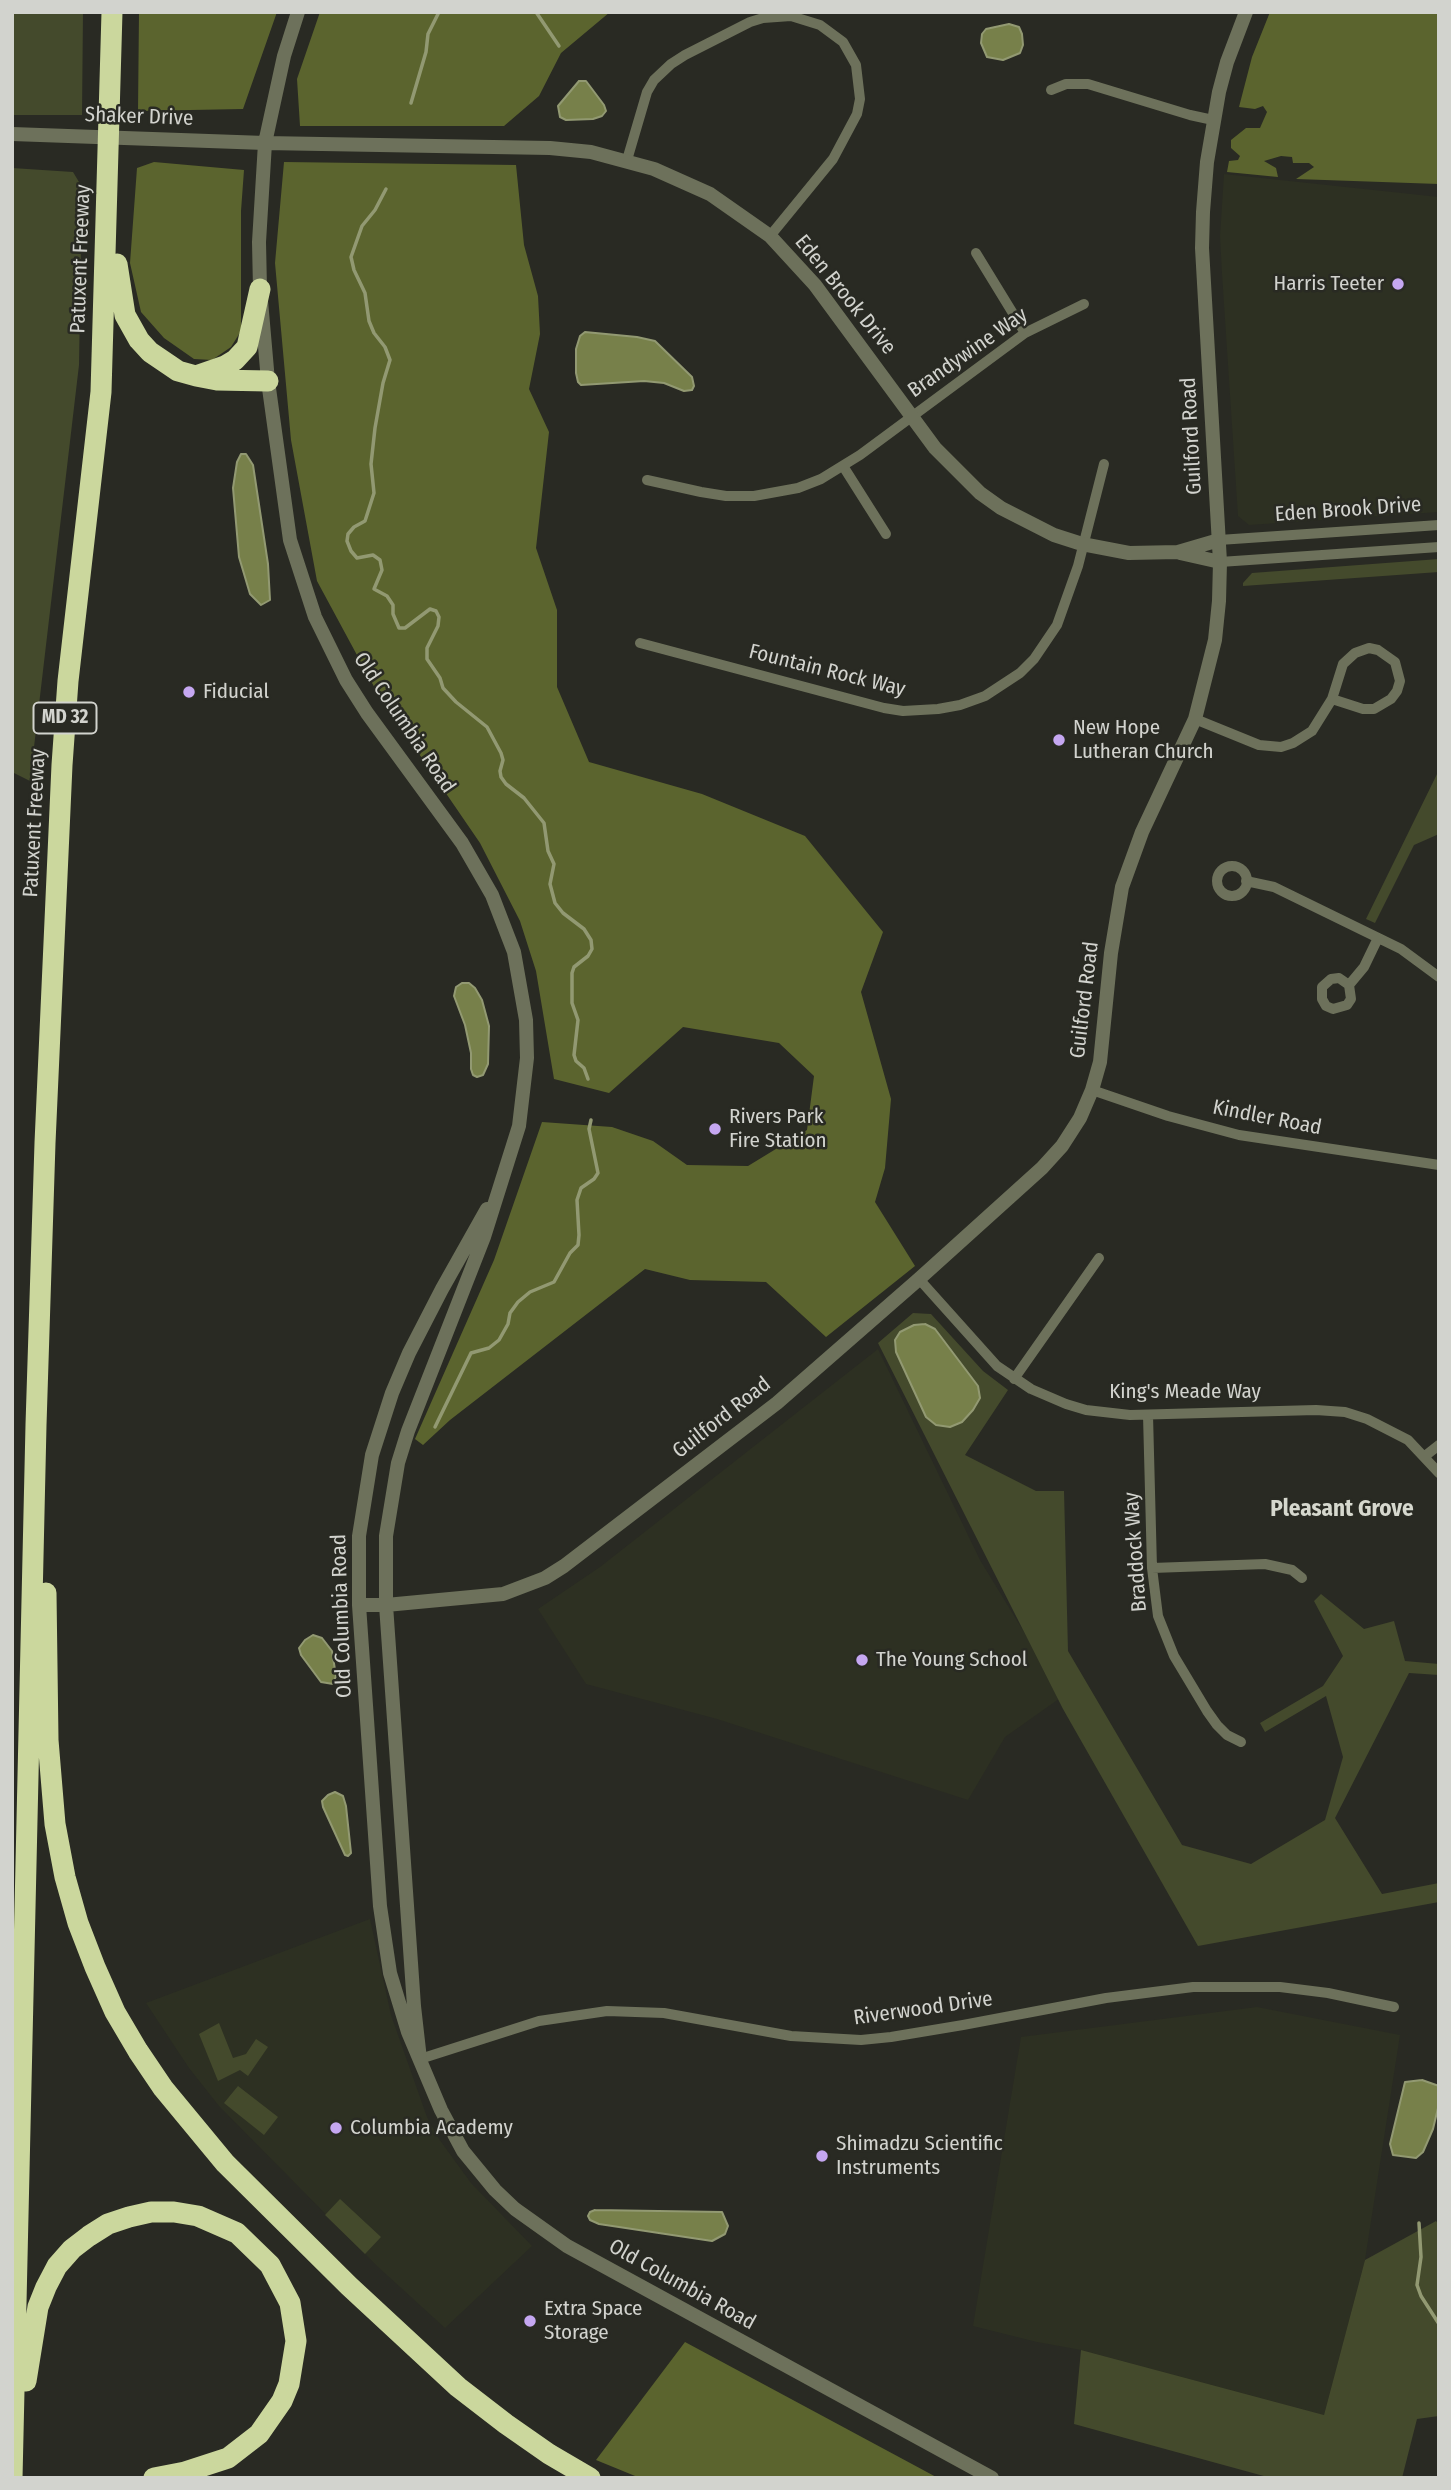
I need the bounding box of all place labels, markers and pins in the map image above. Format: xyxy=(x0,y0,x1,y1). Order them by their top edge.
place label: Harris Teeter xyxy=(1274,271,1384,297)
marker: Harris Teeter xyxy=(1390,276,1406,292)
place label: Fiducial xyxy=(203,679,269,705)
marker: Fiducial xyxy=(181,684,197,700)
place label: New Hope Lutheran Church xyxy=(1073,715,1214,765)
marker: New Hope Lutheran Church xyxy=(1051,732,1067,748)
place label: Rivers Park Fire Station xyxy=(729,1104,827,1154)
marker: Rivers Park Fire Station xyxy=(707,1121,723,1137)
place label: The Young School xyxy=(876,1647,1027,1673)
marker: The Young School xyxy=(854,1652,870,1668)
place label: Columbia Academy xyxy=(350,2115,513,2141)
marker: Columbia Academy xyxy=(328,2120,344,2136)
place label: Shimadzu Scientific Instruments xyxy=(836,2131,1003,2181)
marker: Shimadzu Scientific Instruments xyxy=(814,2148,830,2164)
place label: Extra Space Storage xyxy=(544,2296,642,2346)
marker: Extra Space Storage xyxy=(522,2313,538,2329)

